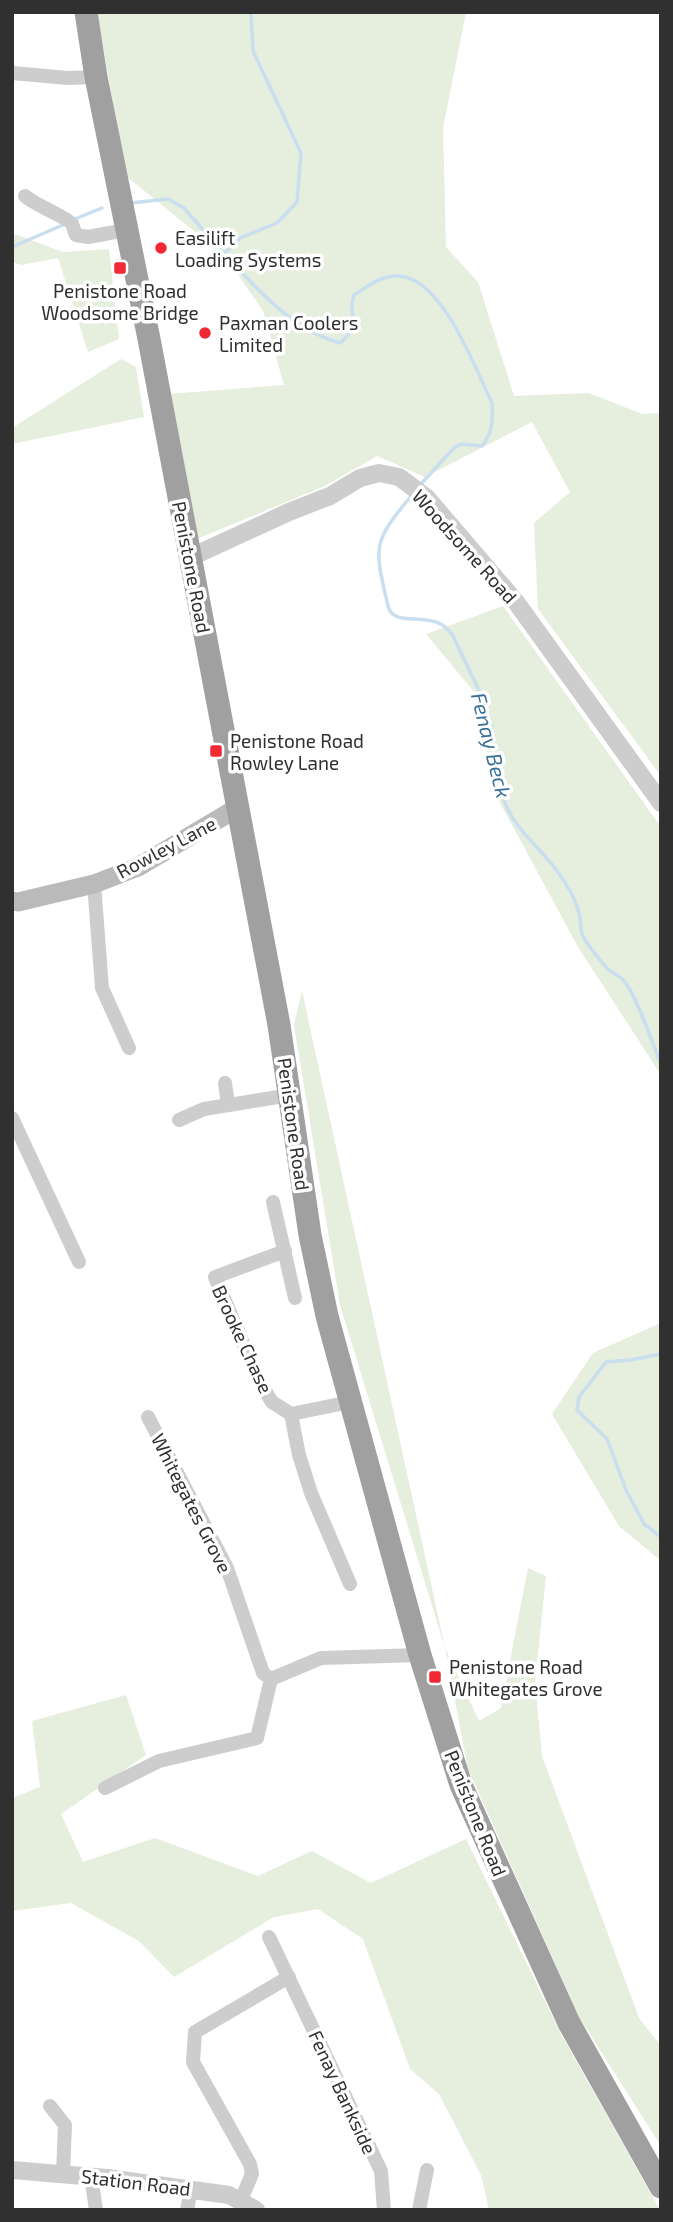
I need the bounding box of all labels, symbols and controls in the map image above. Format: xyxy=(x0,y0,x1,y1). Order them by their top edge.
place label: Easilift Loading Systems xyxy=(175,226,321,271)
marker: Easilift Loading Systems xyxy=(153,240,169,256)
marker: Penistone Road Woodsome Bridge xyxy=(112,260,128,276)
place label: Penistone Road Woodsome Bridge xyxy=(41,279,199,324)
place label: Paxman Coolers Limited xyxy=(219,311,358,356)
marker: Paxman Coolers Limited xyxy=(197,325,213,341)
street label: Woodsome Road xyxy=(408,484,522,608)
street label: Penistone Road xyxy=(168,499,216,635)
water label: Fenay Beck xyxy=(466,690,517,801)
place label: Penistone Road Rowley Lane xyxy=(230,729,364,774)
marker: Penistone Road Rowley Lane xyxy=(208,743,224,759)
street label: Rowley Lane xyxy=(112,811,220,883)
street label: Penistone Road xyxy=(273,1056,315,1192)
street label: Brooke Chase xyxy=(208,1281,278,1397)
street label: Whitegates Grove xyxy=(147,1429,237,1577)
place label: Penistone Road Whitegates Grove xyxy=(449,1655,603,1700)
marker: Penistone Road Whitegates Grove xyxy=(427,1669,443,1685)
street label: Penistone Road xyxy=(440,1747,512,1879)
street label: Fenay Bankside xyxy=(304,2026,382,2158)
street label: Station Road xyxy=(80,2164,192,2200)

